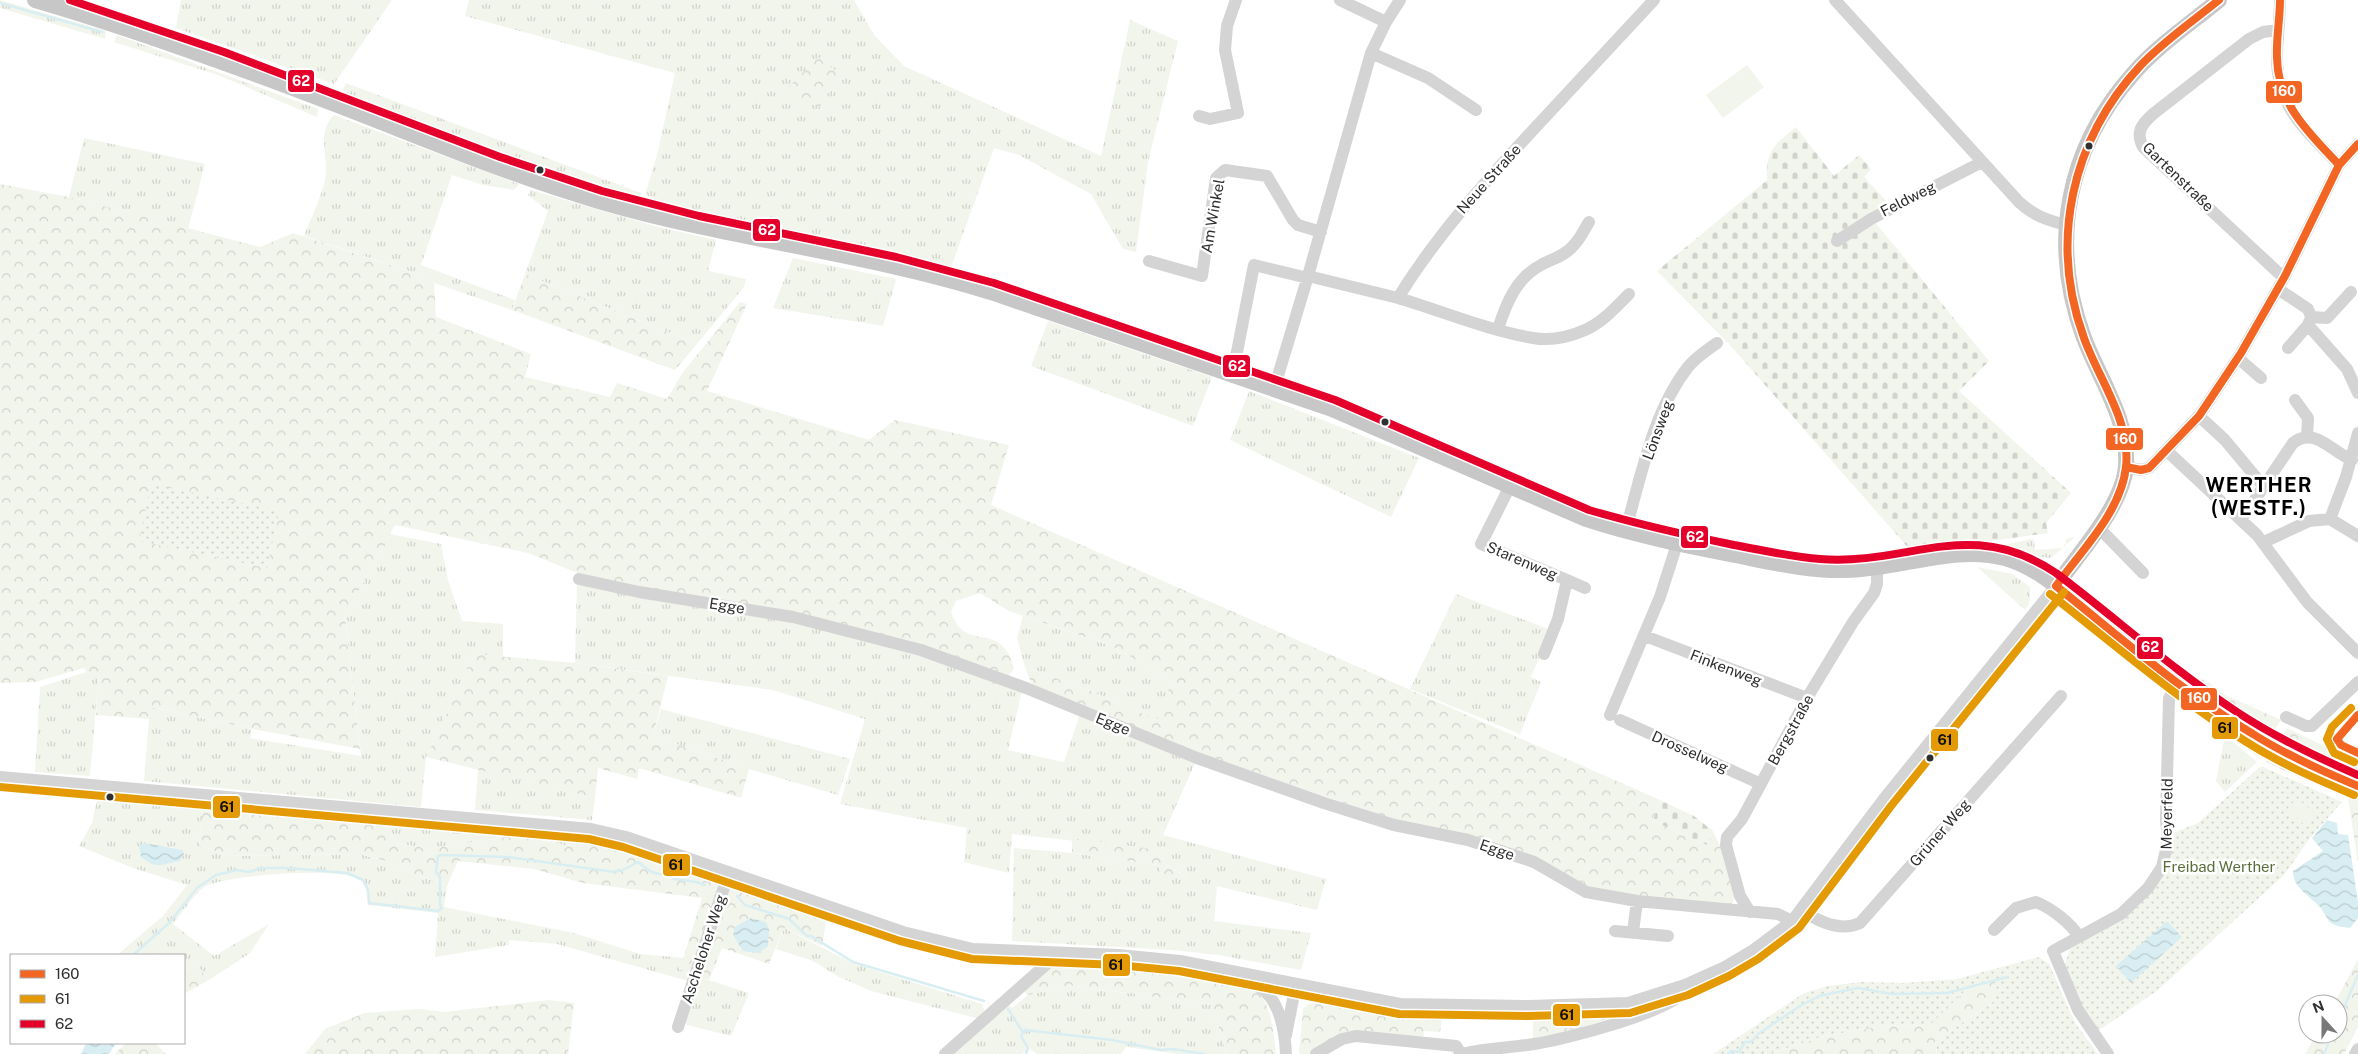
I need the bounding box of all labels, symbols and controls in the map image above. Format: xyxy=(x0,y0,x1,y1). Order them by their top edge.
line badge: 62 xyxy=(287,69,315,93)
text: 62 xyxy=(292,73,310,89)
line badge: 160 xyxy=(2265,80,2303,104)
text: 160 xyxy=(2272,83,2296,99)
street label: Gartenstraße xyxy=(2139,139,2217,215)
street label: Neue Straße xyxy=(1453,141,1524,217)
unlabelled marker xyxy=(2084,141,2094,151)
unlabelled marker xyxy=(535,165,545,175)
street label: Feldweg xyxy=(1877,177,1938,220)
street label: Am Winkel xyxy=(1198,178,1227,254)
line badge: 62 xyxy=(752,218,781,242)
text: 62 xyxy=(758,222,776,238)
line badge: 62 xyxy=(1222,354,1251,378)
text: 62 xyxy=(1228,358,1246,374)
street label: Lönsweg xyxy=(1639,398,1676,462)
unlabelled marker xyxy=(1380,417,1390,427)
line badge: 160 xyxy=(2105,427,2144,451)
text: 160 xyxy=(2113,431,2137,447)
district label: WERTHER (WESTF.) xyxy=(2205,473,2313,520)
line badge: 62 xyxy=(1680,525,1709,549)
text: 62 xyxy=(1686,529,1704,545)
street label: Starenweg xyxy=(1484,538,1560,583)
street label: Egge xyxy=(708,594,746,617)
line badge: 62 xyxy=(2136,636,2164,660)
text: 62 xyxy=(2141,639,2159,655)
street label: Finkenweg xyxy=(1688,646,1765,689)
line badge: 160 xyxy=(2180,687,2218,711)
text: 160 xyxy=(2187,690,2211,706)
street label: Bergstraße xyxy=(1764,692,1817,768)
street label: Egge xyxy=(1093,709,1133,738)
line badge: 61 xyxy=(2211,716,2239,740)
text: 61 xyxy=(2217,720,2233,736)
street label: Drosselweg xyxy=(1649,727,1731,776)
line badge: 61 xyxy=(1930,728,1959,752)
text: 61 xyxy=(1937,732,1953,748)
unlabelled marker xyxy=(1925,753,1935,763)
street label: Meyerfeld xyxy=(2157,778,2176,850)
unlabelled marker xyxy=(105,792,115,802)
line badge: 61 xyxy=(212,795,241,819)
street label: Grüner Weg xyxy=(1906,796,1973,870)
text: 61 xyxy=(219,799,235,815)
street label: Egge xyxy=(1477,836,1517,863)
line badge: 61 xyxy=(662,853,691,877)
text: 61 xyxy=(668,857,684,873)
park label: Freibad Werther xyxy=(2163,858,2276,875)
street label: Ascheloher Weg xyxy=(678,892,729,1005)
line badge: 61 xyxy=(1102,953,1131,977)
legend xyxy=(10,954,185,1044)
text: 61 xyxy=(1108,957,1124,973)
text: 160 xyxy=(55,965,80,982)
text: 61 xyxy=(55,990,70,1007)
north arrow xyxy=(2298,994,2348,1044)
text: N xyxy=(2310,997,2326,1016)
line badge: 61 xyxy=(1552,1003,1581,1027)
text: 61 xyxy=(1559,1007,1575,1023)
text: 62 xyxy=(55,1015,73,1032)

